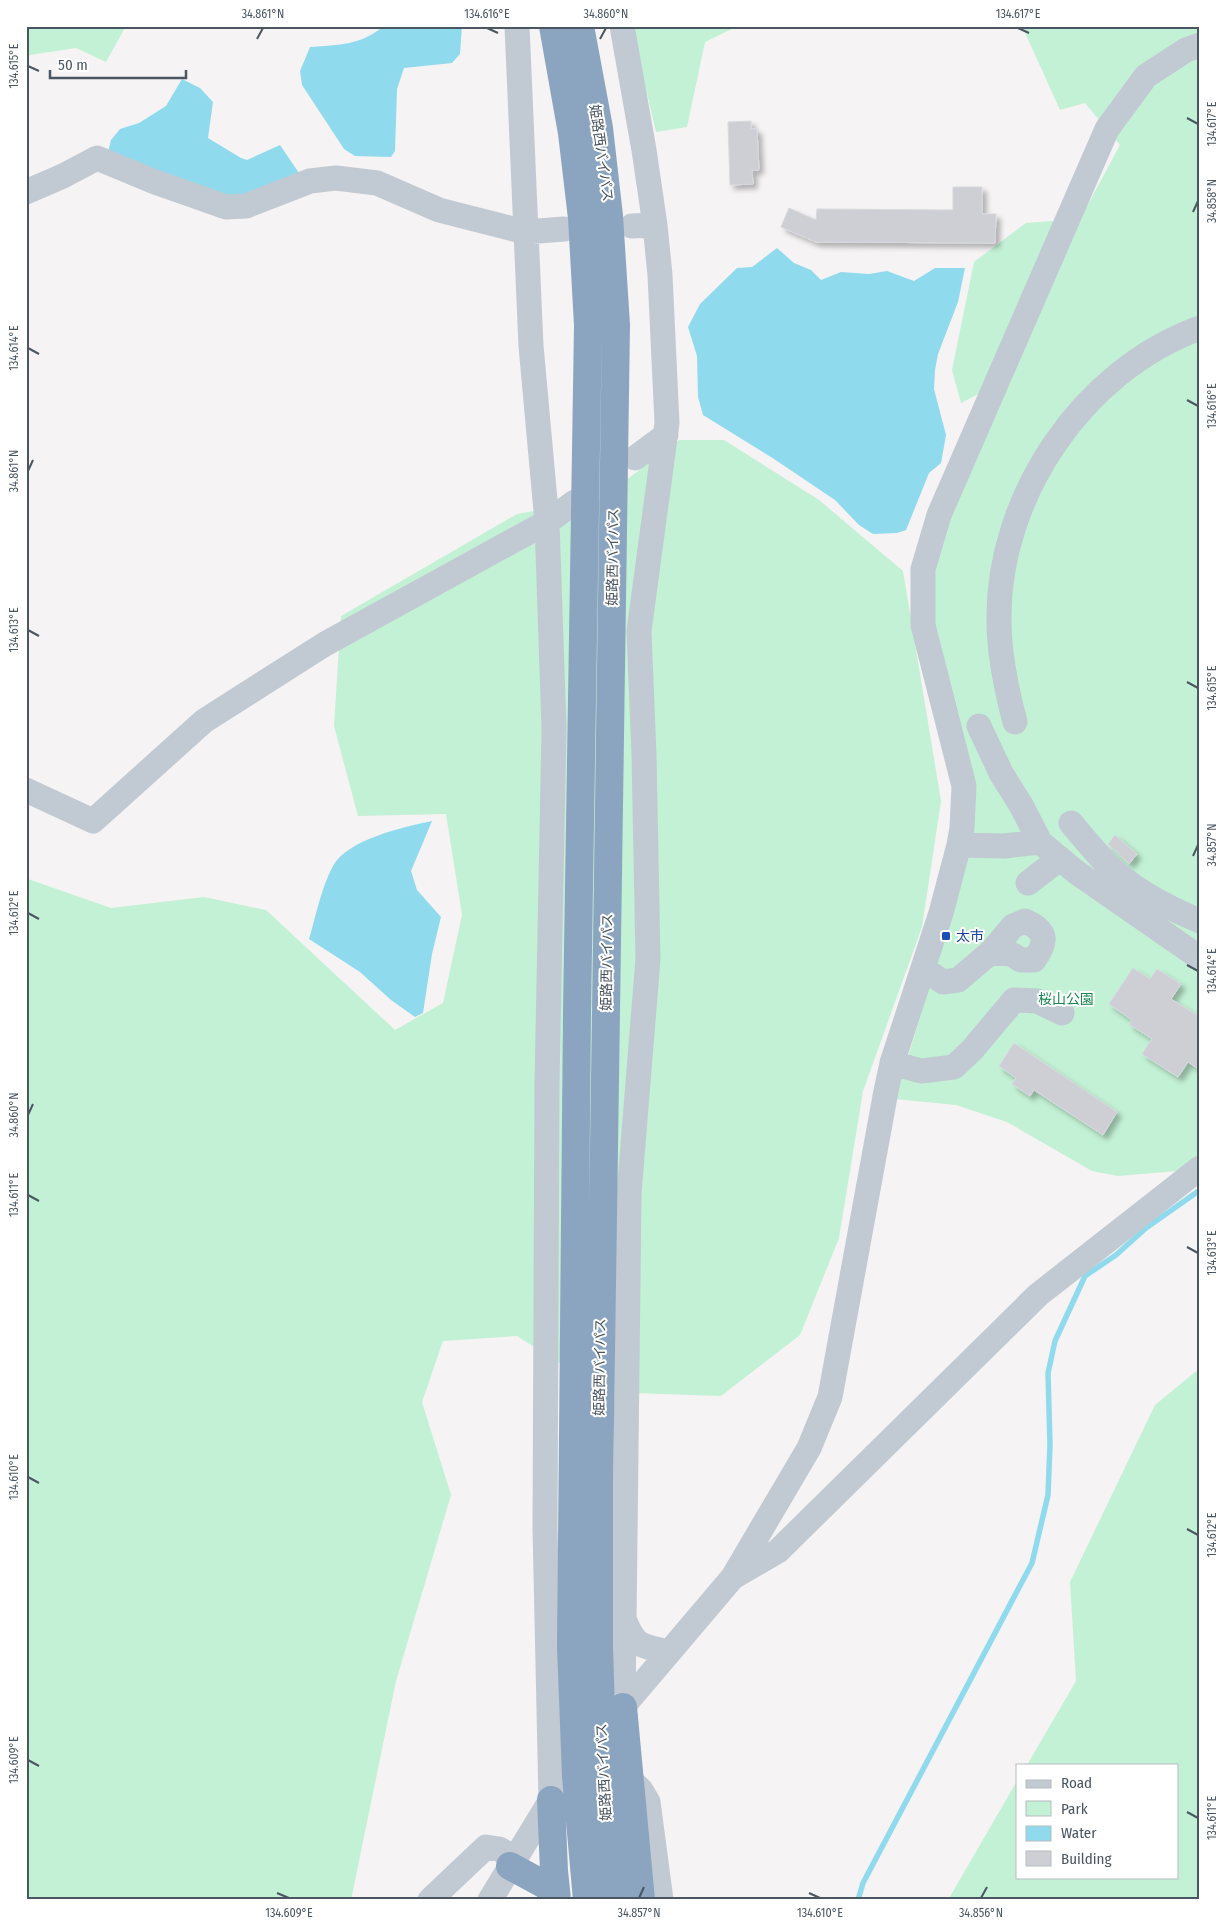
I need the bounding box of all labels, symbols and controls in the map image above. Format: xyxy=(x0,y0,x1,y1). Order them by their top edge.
text: 34.861°N xyxy=(242,7,284,21)
text: 134.616°E xyxy=(464,7,510,21)
text: 34.860°N xyxy=(584,7,628,21)
text: 134.617°E xyxy=(996,7,1041,21)
text: 134.615°E xyxy=(7,43,21,89)
scale bar xyxy=(50,48,186,80)
text: 50 m xyxy=(58,56,88,74)
text: 134.617°E xyxy=(1205,101,1219,146)
street label: 姫路西バイパス xyxy=(586,103,616,203)
text: 34.858°N xyxy=(1205,179,1219,223)
text: 134.614°E xyxy=(7,325,21,371)
text: 134.616°E xyxy=(1205,383,1219,429)
text: 34.861°N xyxy=(7,450,21,492)
street label: 姫路西バイパス xyxy=(604,508,622,606)
text: 134.613°E xyxy=(7,607,21,653)
text: 134.615°E xyxy=(1205,665,1219,711)
text: 34.857°N xyxy=(1205,824,1219,866)
text: 134.612°E xyxy=(7,890,21,935)
street label: 姫路西バイパス xyxy=(598,913,616,1011)
place label: 太市 xyxy=(956,928,984,945)
marker: 太市 xyxy=(940,930,952,942)
text: 134.614°E xyxy=(1205,948,1219,994)
park label: 桜山公園 xyxy=(1038,991,1094,1008)
text: 34.860°N xyxy=(7,1093,21,1137)
text: 134.611°E xyxy=(7,1173,21,1217)
text: 134.613°E xyxy=(1205,1230,1219,1276)
street label: 姫路西バイパス xyxy=(591,1318,609,1416)
text: 134.610°E xyxy=(7,1454,21,1500)
text: 134.612°E xyxy=(1205,1512,1219,1557)
street label: 姫路西バイパス xyxy=(593,1723,615,1821)
text: 134.609°E xyxy=(7,1736,21,1784)
legend xyxy=(1016,1764,1178,1878)
text: Road xyxy=(1061,1774,1092,1792)
text: 134.611°E xyxy=(1205,1796,1219,1840)
text: Park xyxy=(1061,1800,1088,1818)
text: Water xyxy=(1061,1824,1097,1842)
text: Building xyxy=(1061,1850,1112,1868)
text: 134.609°E xyxy=(265,1906,313,1920)
text: 34.857°N xyxy=(618,1906,660,1920)
text: 134.610°E xyxy=(797,1906,843,1920)
text: 34.856°N xyxy=(959,1906,1003,1920)

